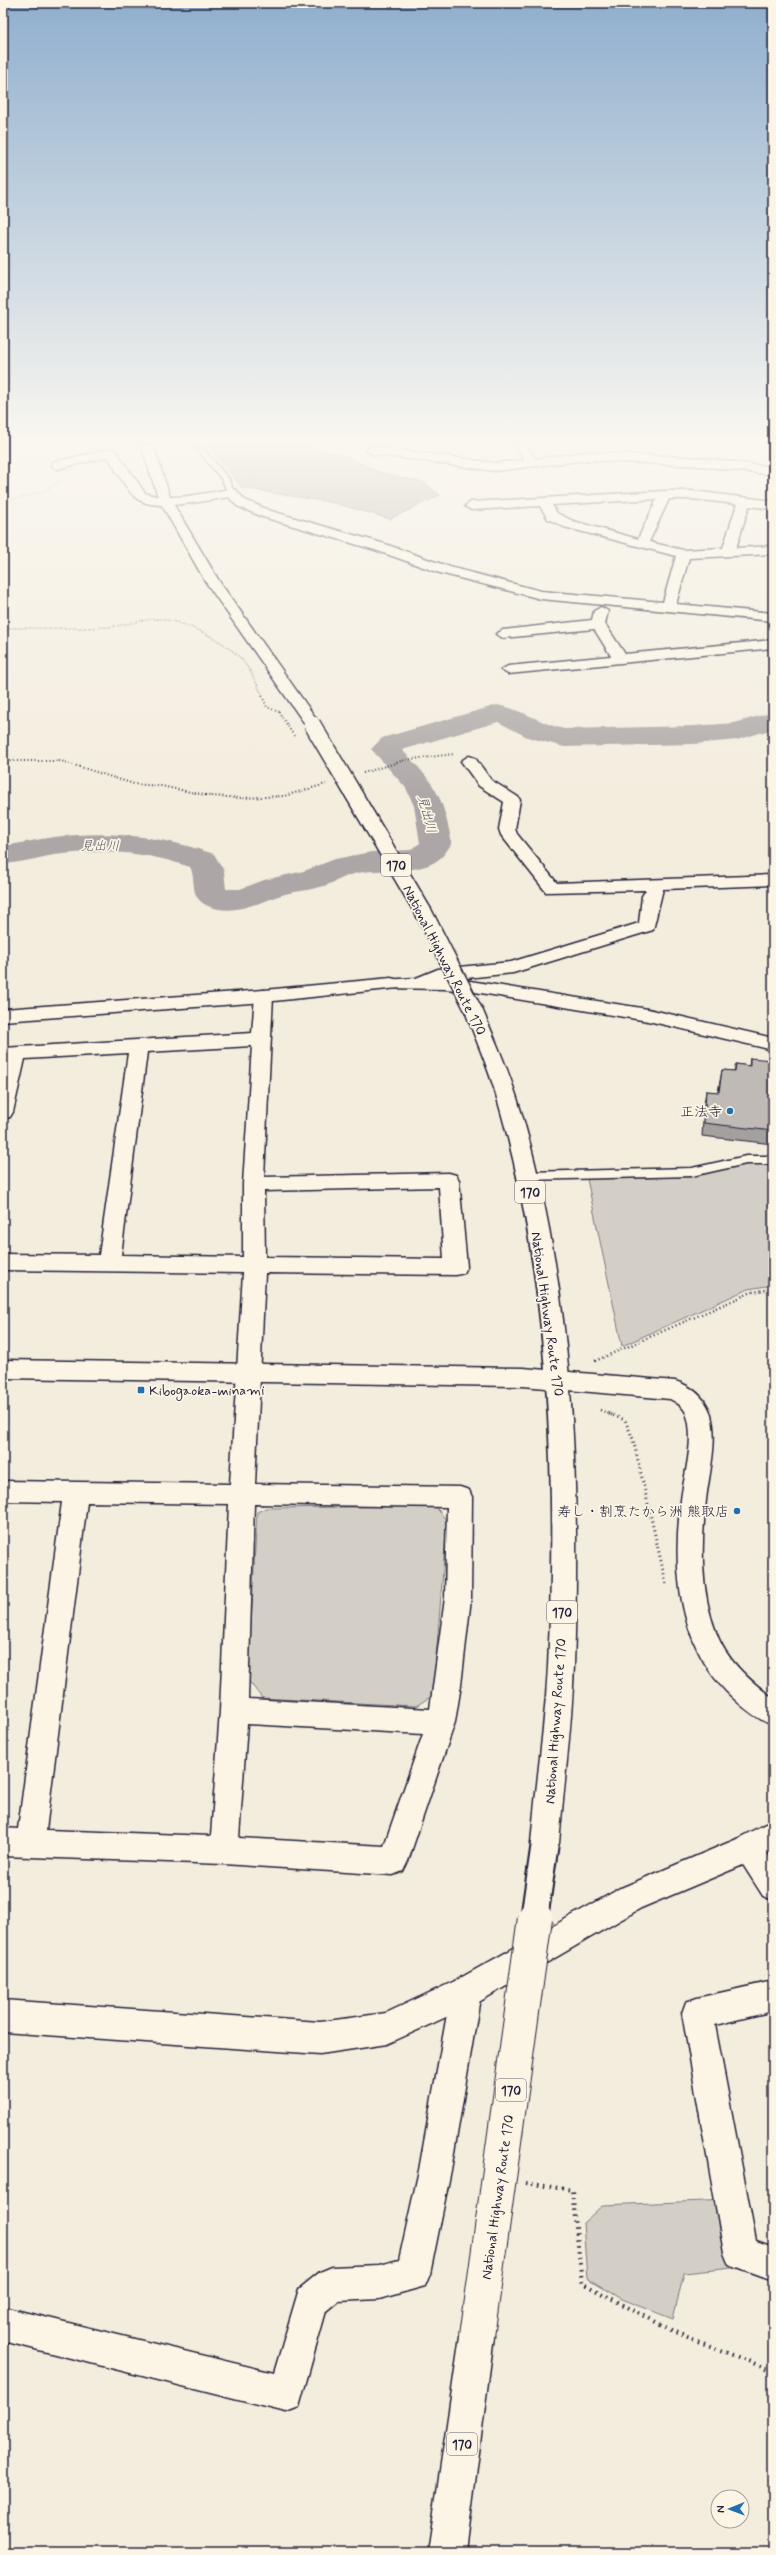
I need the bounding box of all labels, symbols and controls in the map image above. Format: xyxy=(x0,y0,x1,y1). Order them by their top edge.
water label: 見出川 xyxy=(413,793,440,835)
water label: 見出川 xyxy=(80,838,120,855)
road number: 170 xyxy=(381,854,411,876)
street label: National Highway Route 170 xyxy=(398,882,490,1039)
place label: 正法寺 xyxy=(680,1103,722,1121)
marker: 正法寺 xyxy=(725,1106,735,1116)
road number: 170 xyxy=(515,1181,545,1203)
street label: National Highway Route 170 xyxy=(527,1231,567,1398)
place label: Kibogaoka-minami xyxy=(149,1382,264,1401)
marker: Kibogaoka-minami xyxy=(136,1385,146,1395)
place label: 寿し・割烹たから洲 熊取店 xyxy=(557,1503,729,1521)
marker: 寿し・割烹たから洲 熊取店 xyxy=(732,1506,742,1516)
road number: 170 xyxy=(547,1601,577,1623)
street label: National Highway Route 170 xyxy=(541,1638,571,1805)
road number: 170 xyxy=(496,2079,526,2101)
street label: National Highway Route 170 xyxy=(478,2114,518,2281)
road number: 170 xyxy=(447,2433,477,2455)
north arrow xyxy=(710,2489,750,2529)
text: N xyxy=(714,2505,728,2513)

